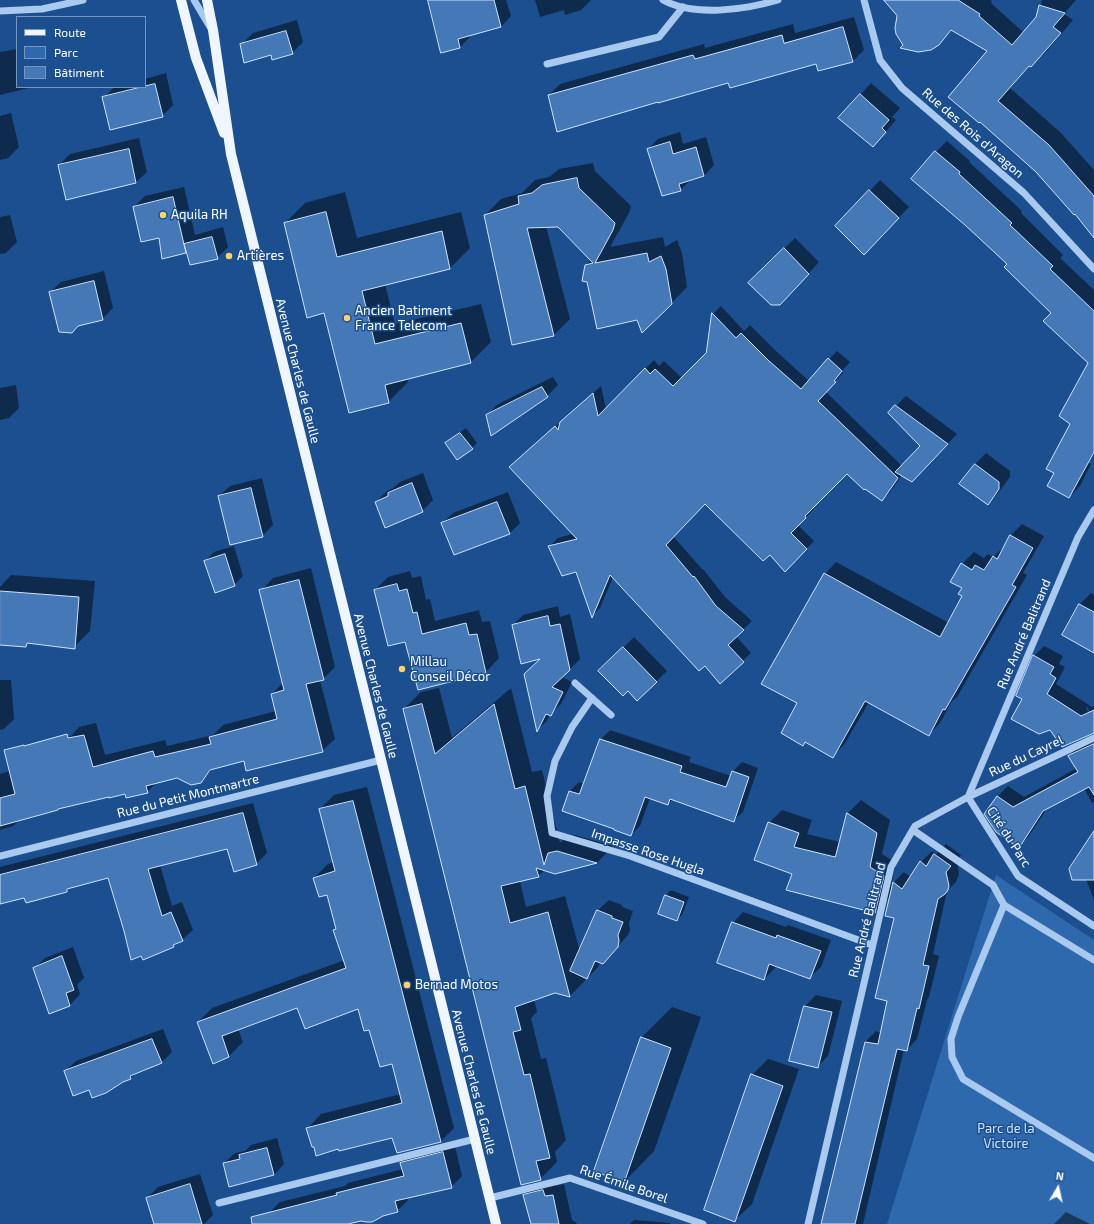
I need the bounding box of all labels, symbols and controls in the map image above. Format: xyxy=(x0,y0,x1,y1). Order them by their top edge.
legend xyxy=(16,16,146,88)
text: Route xyxy=(54,25,86,39)
text: Parc xyxy=(54,45,78,59)
text: Bâtiment xyxy=(54,65,104,79)
street label: Rue des Rois d'Aragon xyxy=(919,85,1027,181)
place label: Aquila RH xyxy=(171,207,228,223)
marker: Aquila RH xyxy=(158,210,168,220)
place label: Artières xyxy=(237,248,284,264)
marker: Artières xyxy=(224,251,234,261)
street label: Avenue Charles de Gaulle xyxy=(272,297,324,445)
place label: Ancien Batiment France Telecom xyxy=(355,303,452,334)
marker: Ancien Batiment France Telecom xyxy=(342,313,352,323)
street label: Rue André Balitrand xyxy=(994,577,1054,691)
street label: Avenue Charles de Gaulle xyxy=(350,612,402,760)
place label: Millau Conseil Décor xyxy=(410,654,490,685)
marker: Millau Conseil Décor xyxy=(397,664,407,674)
street label: Rue du Cayrel xyxy=(986,732,1066,780)
street label: Rue du Petit Montmartre xyxy=(115,771,261,821)
street label: Cité du Parc xyxy=(984,804,1034,870)
street label: Impasse Rose Hugla xyxy=(589,825,707,879)
street label: Rue André Balitrand xyxy=(845,861,889,979)
place label: Bernad Motos xyxy=(415,977,498,993)
marker: Bernad Motos xyxy=(402,980,412,990)
street label: Avenue Charles de Gaulle xyxy=(448,1008,500,1156)
park label: Parc de la Victoire xyxy=(977,1121,1035,1152)
street label: Rue Émile Borel xyxy=(578,1162,670,1206)
north arrow xyxy=(1038,1168,1078,1208)
text: N xyxy=(1055,1169,1065,1183)

